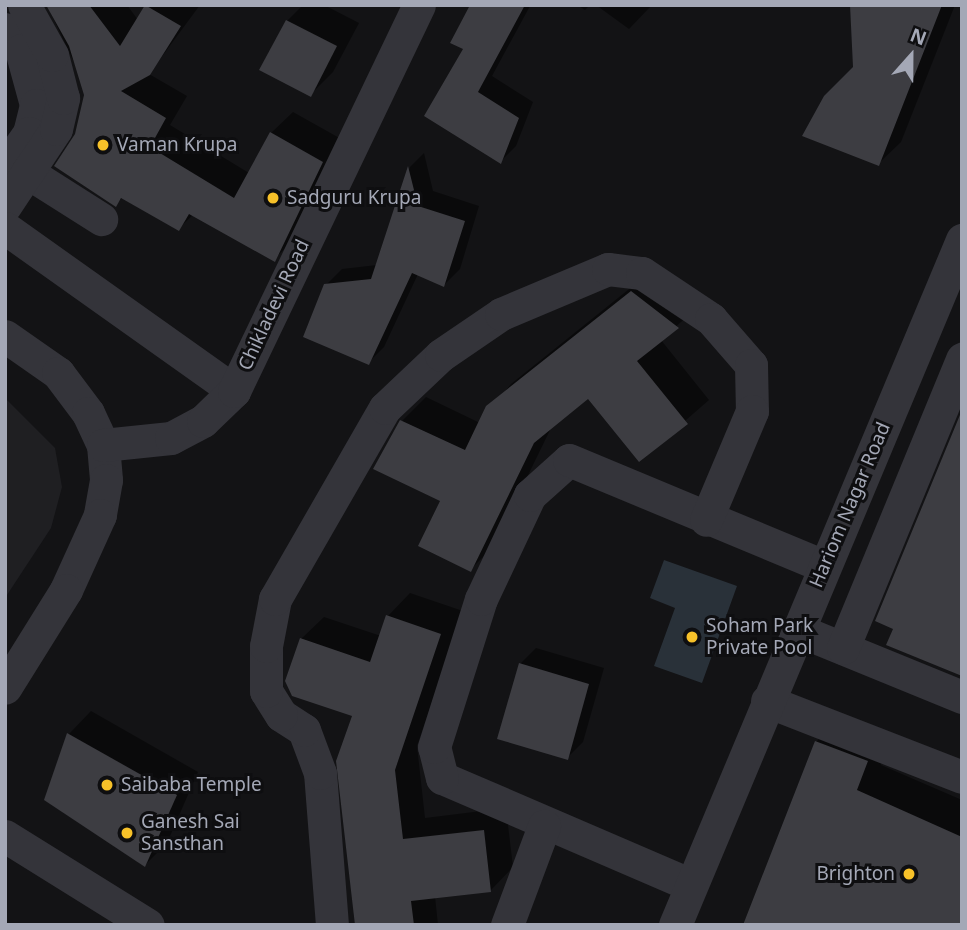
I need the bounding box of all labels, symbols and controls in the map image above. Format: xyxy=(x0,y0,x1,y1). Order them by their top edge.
north arrow xyxy=(876,21,946,91)
text: N xyxy=(907,21,930,51)
place label: Vaman Krupa xyxy=(117,134,237,156)
marker: Vaman Krupa xyxy=(95,137,111,153)
place label: Sadguru Krupa xyxy=(287,187,421,209)
marker: Sadguru Krupa xyxy=(265,190,281,206)
street label: Chikladevi Road xyxy=(234,236,314,374)
street label: Hariom Nagar Road xyxy=(805,419,895,591)
place label: Soham Park Private Pool xyxy=(706,615,813,659)
marker: Soham Park Private Pool xyxy=(684,629,700,645)
place label: Saibaba Temple xyxy=(121,774,262,796)
marker: Saibaba Temple xyxy=(99,777,115,793)
place label: Ganesh Sai Sansthan xyxy=(141,811,240,855)
marker: Ganesh Sai Sansthan xyxy=(119,825,135,841)
place label: Brighton xyxy=(816,863,895,885)
marker: Brighton xyxy=(901,866,917,882)

